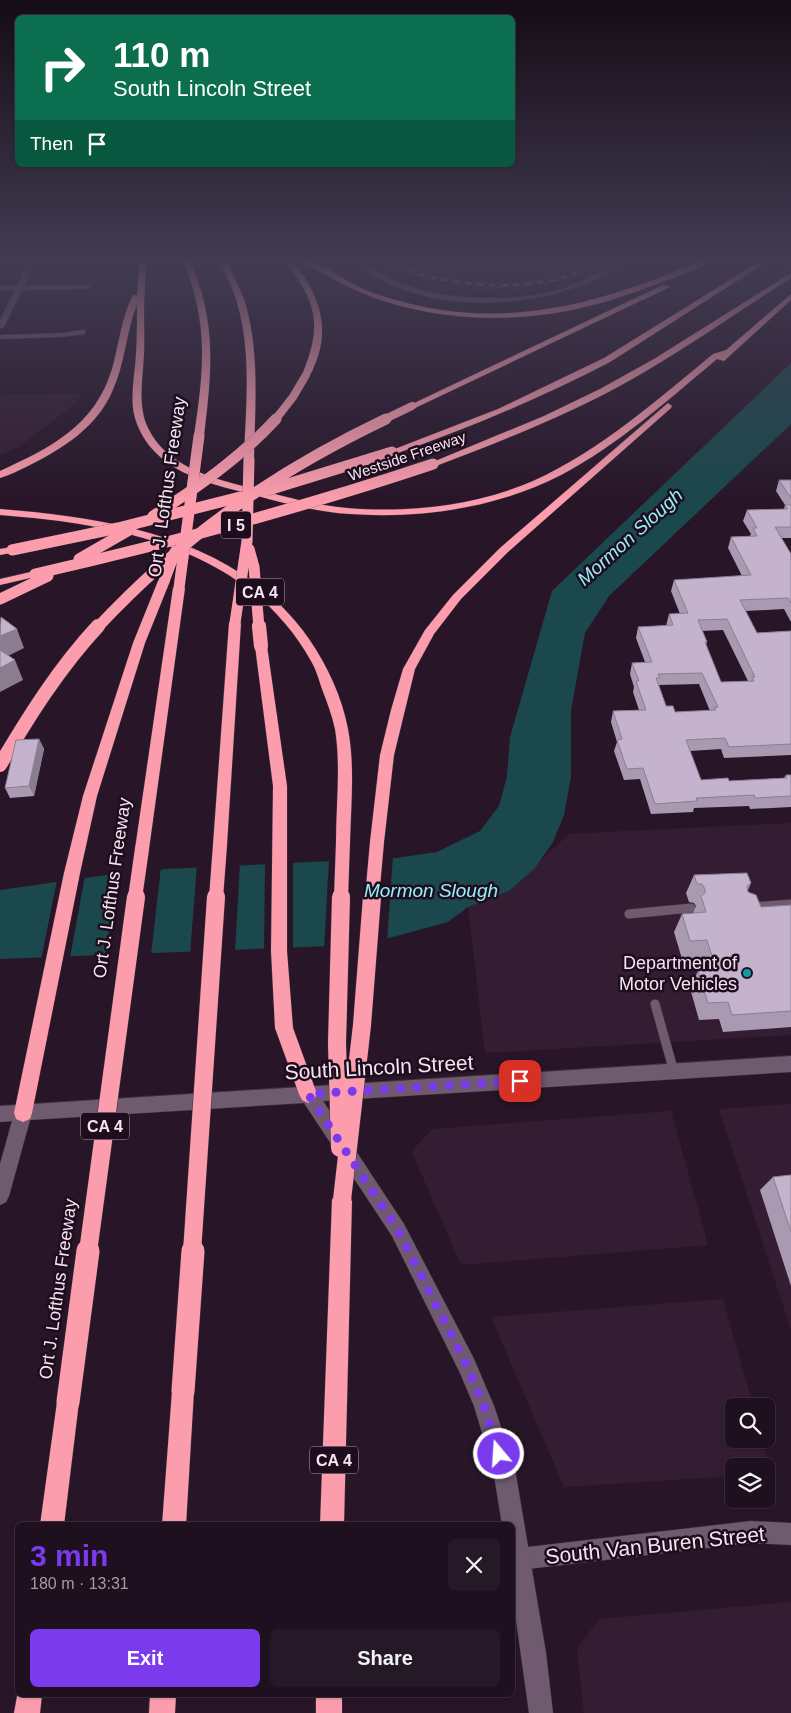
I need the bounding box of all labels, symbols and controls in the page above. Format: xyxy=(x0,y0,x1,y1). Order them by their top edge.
icon: right xyxy=(30,35,95,100)
text: 110 m xyxy=(113,35,210,74)
text: South Lincoln Street xyxy=(113,76,311,101)
icon: arrive xyxy=(83,130,111,158)
text: Then xyxy=(30,133,73,154)
street label: Ort J. Lofthus Freeway xyxy=(144,395,190,579)
street label: Westside Freeway xyxy=(346,428,468,484)
water label: Mormon Slough xyxy=(573,484,687,590)
road number: I 5 xyxy=(221,512,251,538)
road number: CA 4 xyxy=(236,578,284,606)
street label: Ort J. Lofthus Freeway xyxy=(89,796,135,980)
water label: Mormon Slough xyxy=(364,880,498,901)
place label: Department of Motor Vehicles xyxy=(619,953,738,994)
marker: Department of Motor Vehicles xyxy=(741,967,753,979)
street label: South Lincoln Street xyxy=(284,1051,474,1083)
pin xyxy=(499,1060,541,1102)
icon: arrive xyxy=(506,1067,534,1095)
road number: CA 4 xyxy=(81,1112,129,1140)
street label: Ort J. Lofthus Freeway xyxy=(35,1197,81,1381)
map controls xyxy=(725,1398,775,1508)
button: search xyxy=(725,1398,775,1448)
position arrow xyxy=(472,1427,524,1479)
road number: CA 4 xyxy=(310,1446,358,1474)
button: layers xyxy=(725,1458,775,1508)
street label: South Van Buren Street xyxy=(544,1522,766,1568)
text: 3 min xyxy=(30,1539,108,1572)
button: close xyxy=(448,1539,500,1591)
text: 180 m · 13:31 xyxy=(30,1575,129,1592)
button: Exit xyxy=(30,1629,260,1687)
button: Share xyxy=(270,1629,500,1687)

